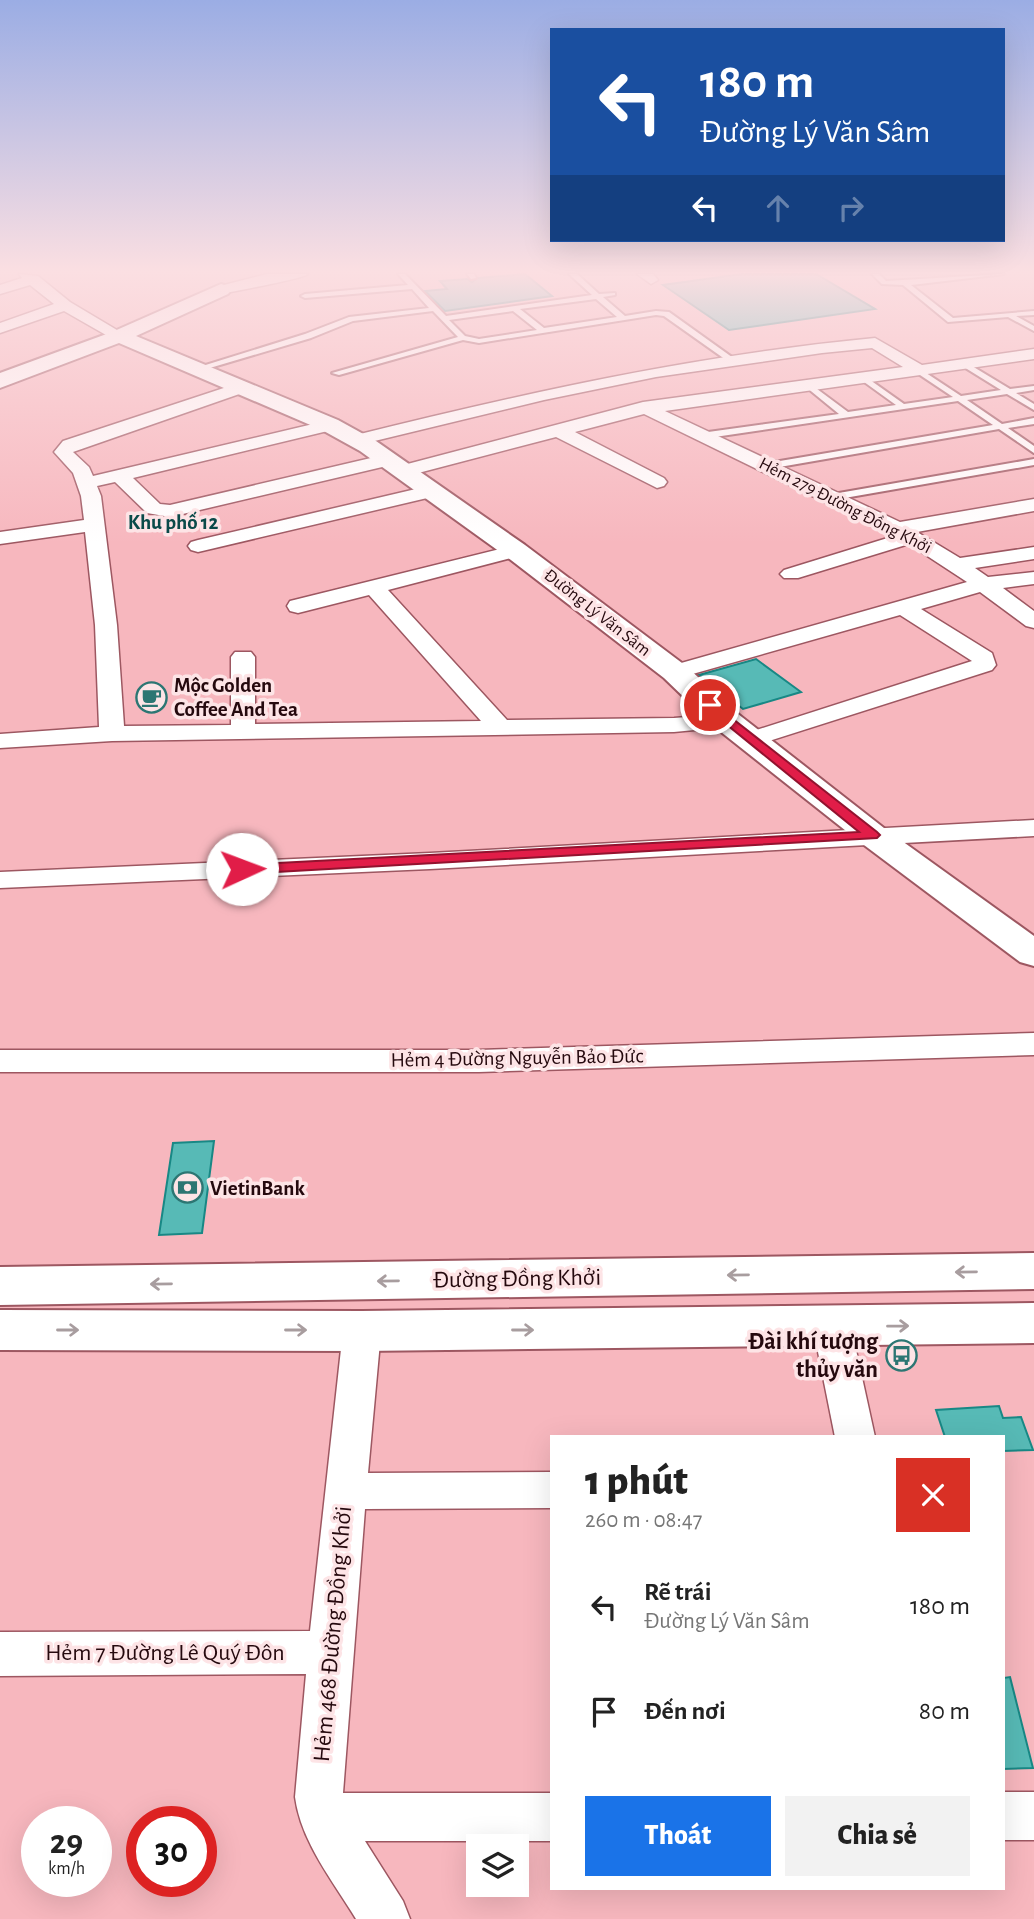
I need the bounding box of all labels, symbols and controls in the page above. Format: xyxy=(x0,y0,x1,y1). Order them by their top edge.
icon: left xyxy=(585,56,676,147)
text: 180 m xyxy=(700,58,814,107)
text: Đường Lý Văn Sâm xyxy=(700,116,930,148)
icon: left xyxy=(686,189,724,227)
icon: ahead xyxy=(759,189,797,227)
icon: right xyxy=(832,189,870,227)
street label: Hẻm 279 Đường Đồng Khởi xyxy=(756,454,935,557)
district label: Khu phố 12 xyxy=(128,511,218,533)
street label: Đường Lý Văn Sâm xyxy=(540,566,654,660)
place label: Mộc Golden Coffee And Tea xyxy=(174,675,298,720)
pin xyxy=(680,675,740,735)
cafe icon: Mộc Golden Coffee And Tea xyxy=(134,680,168,714)
icon: arrive xyxy=(691,686,729,724)
position arrow xyxy=(205,832,279,906)
street label: Hẻm 4 Đường Nguyễn Bảo Đức xyxy=(390,1044,644,1071)
bank icon: VietinBank xyxy=(170,1171,204,1205)
place label: VietinBank xyxy=(210,1178,305,1199)
one-way arrow xyxy=(955,1265,978,1279)
street label: Đường Đồng Khởi xyxy=(433,1266,601,1292)
one-way arrow xyxy=(727,1268,750,1282)
one-way arrow xyxy=(377,1274,400,1287)
one-way arrow xyxy=(150,1277,173,1291)
one-way arrow xyxy=(886,1319,909,1333)
one-way arrow xyxy=(56,1323,79,1337)
one-way arrow xyxy=(511,1323,534,1336)
one-way arrow xyxy=(284,1324,307,1337)
place label: Đài khí tượng thủy văn xyxy=(748,1330,879,1382)
bus stop icon: Đài khí tượng thủy văn xyxy=(884,1339,918,1373)
button: close xyxy=(896,1458,970,1532)
text: 1 phút xyxy=(585,1460,688,1502)
street label: Hẻm 468 Đường Đồng Khởi xyxy=(310,1505,356,1763)
text: 260 m · 08:47 xyxy=(585,1509,702,1532)
text: Rẽ trái xyxy=(644,1579,712,1605)
icon: left xyxy=(585,1588,623,1626)
text: 180 m xyxy=(910,1593,970,1619)
text: Đường Lý Văn Sâm xyxy=(644,1610,810,1633)
street label: Hẻm 7 Đường Lê Quý Đôn xyxy=(45,1641,285,1665)
icon: arrive xyxy=(585,1693,623,1731)
text: Đến nơi xyxy=(644,1698,726,1724)
text: 80 m xyxy=(919,1698,970,1724)
button: Thoát xyxy=(585,1796,771,1876)
button: Chia sẻ xyxy=(785,1796,970,1876)
speed limit sign: 30 xyxy=(126,1806,217,1897)
text: 29 xyxy=(50,1825,83,1860)
map controls xyxy=(466,1834,529,1897)
button: layers xyxy=(466,1834,529,1897)
text: km/h xyxy=(48,1860,85,1878)

